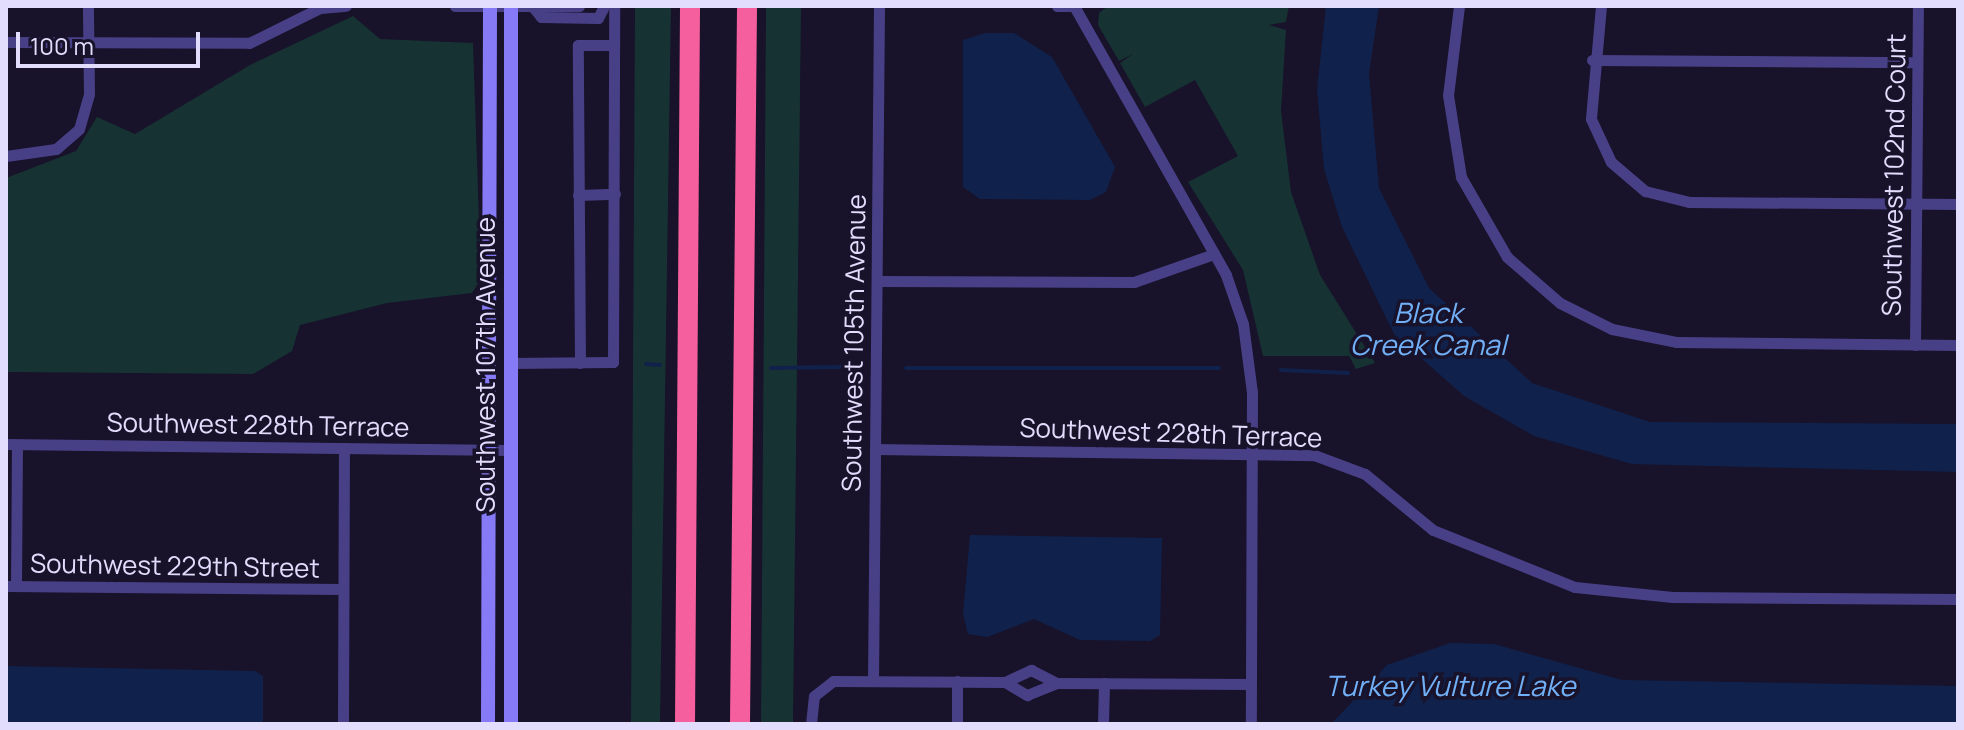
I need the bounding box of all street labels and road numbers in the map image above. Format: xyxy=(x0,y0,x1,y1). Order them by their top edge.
street label: Southwest 102nd Court xyxy=(1876,33,1912,317)
street label: Southwest 105th Avenue xyxy=(836,194,872,492)
street label: Southwest 107th Avenue xyxy=(470,217,502,513)
street label: Southwest 228th Terrace xyxy=(106,407,410,443)
street label: Southwest 228th Terrace xyxy=(1019,412,1323,454)
street label: Southwest 229th Street xyxy=(30,548,320,584)

